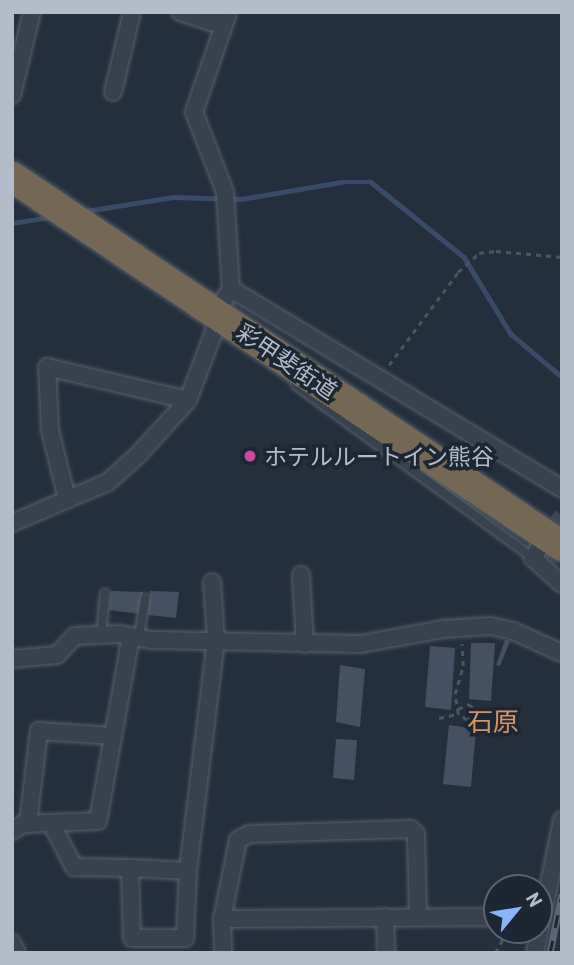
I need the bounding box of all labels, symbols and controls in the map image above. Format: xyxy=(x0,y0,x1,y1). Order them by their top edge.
street label: 彩甲斐街道 xyxy=(232,317,342,405)
place label: ホテルルートイン熊谷 xyxy=(264,442,494,470)
marker: ホテルルートイン熊谷 xyxy=(242,448,258,464)
district label: 石原 xyxy=(467,705,519,737)
north arrow xyxy=(483,874,553,944)
text: N xyxy=(522,888,548,910)

